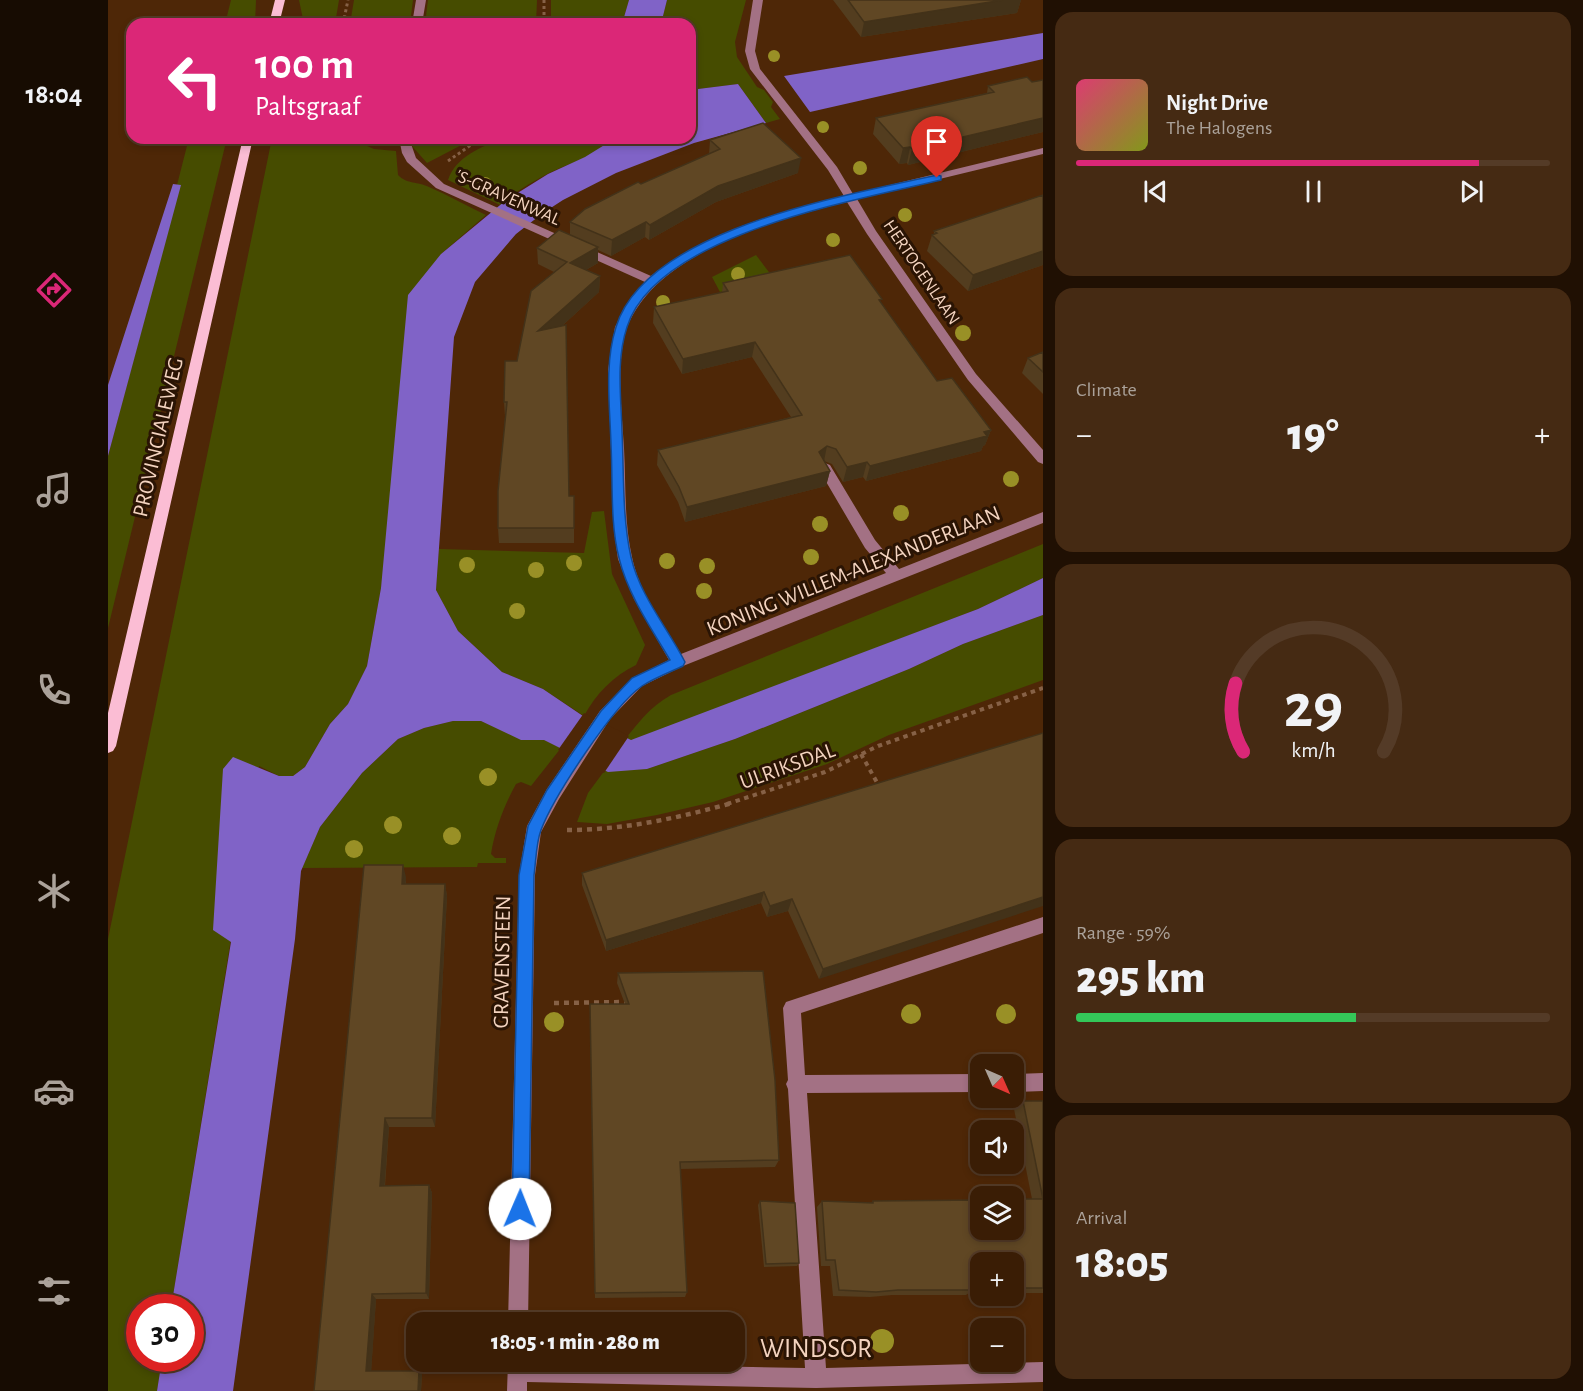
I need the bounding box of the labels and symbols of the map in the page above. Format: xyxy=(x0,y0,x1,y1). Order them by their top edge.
pin xyxy=(911,116,962,178)
street label: 'S-GRAVENWAL xyxy=(453,167,563,229)
street label: HERTOGENLAAN xyxy=(880,217,963,328)
street label: PROVINCIALEWEG xyxy=(129,355,187,519)
street label: KONING WILLEM-ALEXANDERLAAN xyxy=(703,502,1003,640)
street label: ULRIKSDAL xyxy=(737,738,839,793)
street label: GRAVENSTEEN xyxy=(490,895,514,1029)
north arrow xyxy=(970,1054,1024,1108)
position arrow xyxy=(488,1177,552,1241)
speed limit sign: 30 xyxy=(126,1294,204,1372)
street label: WINDSOR xyxy=(760,1335,872,1362)

